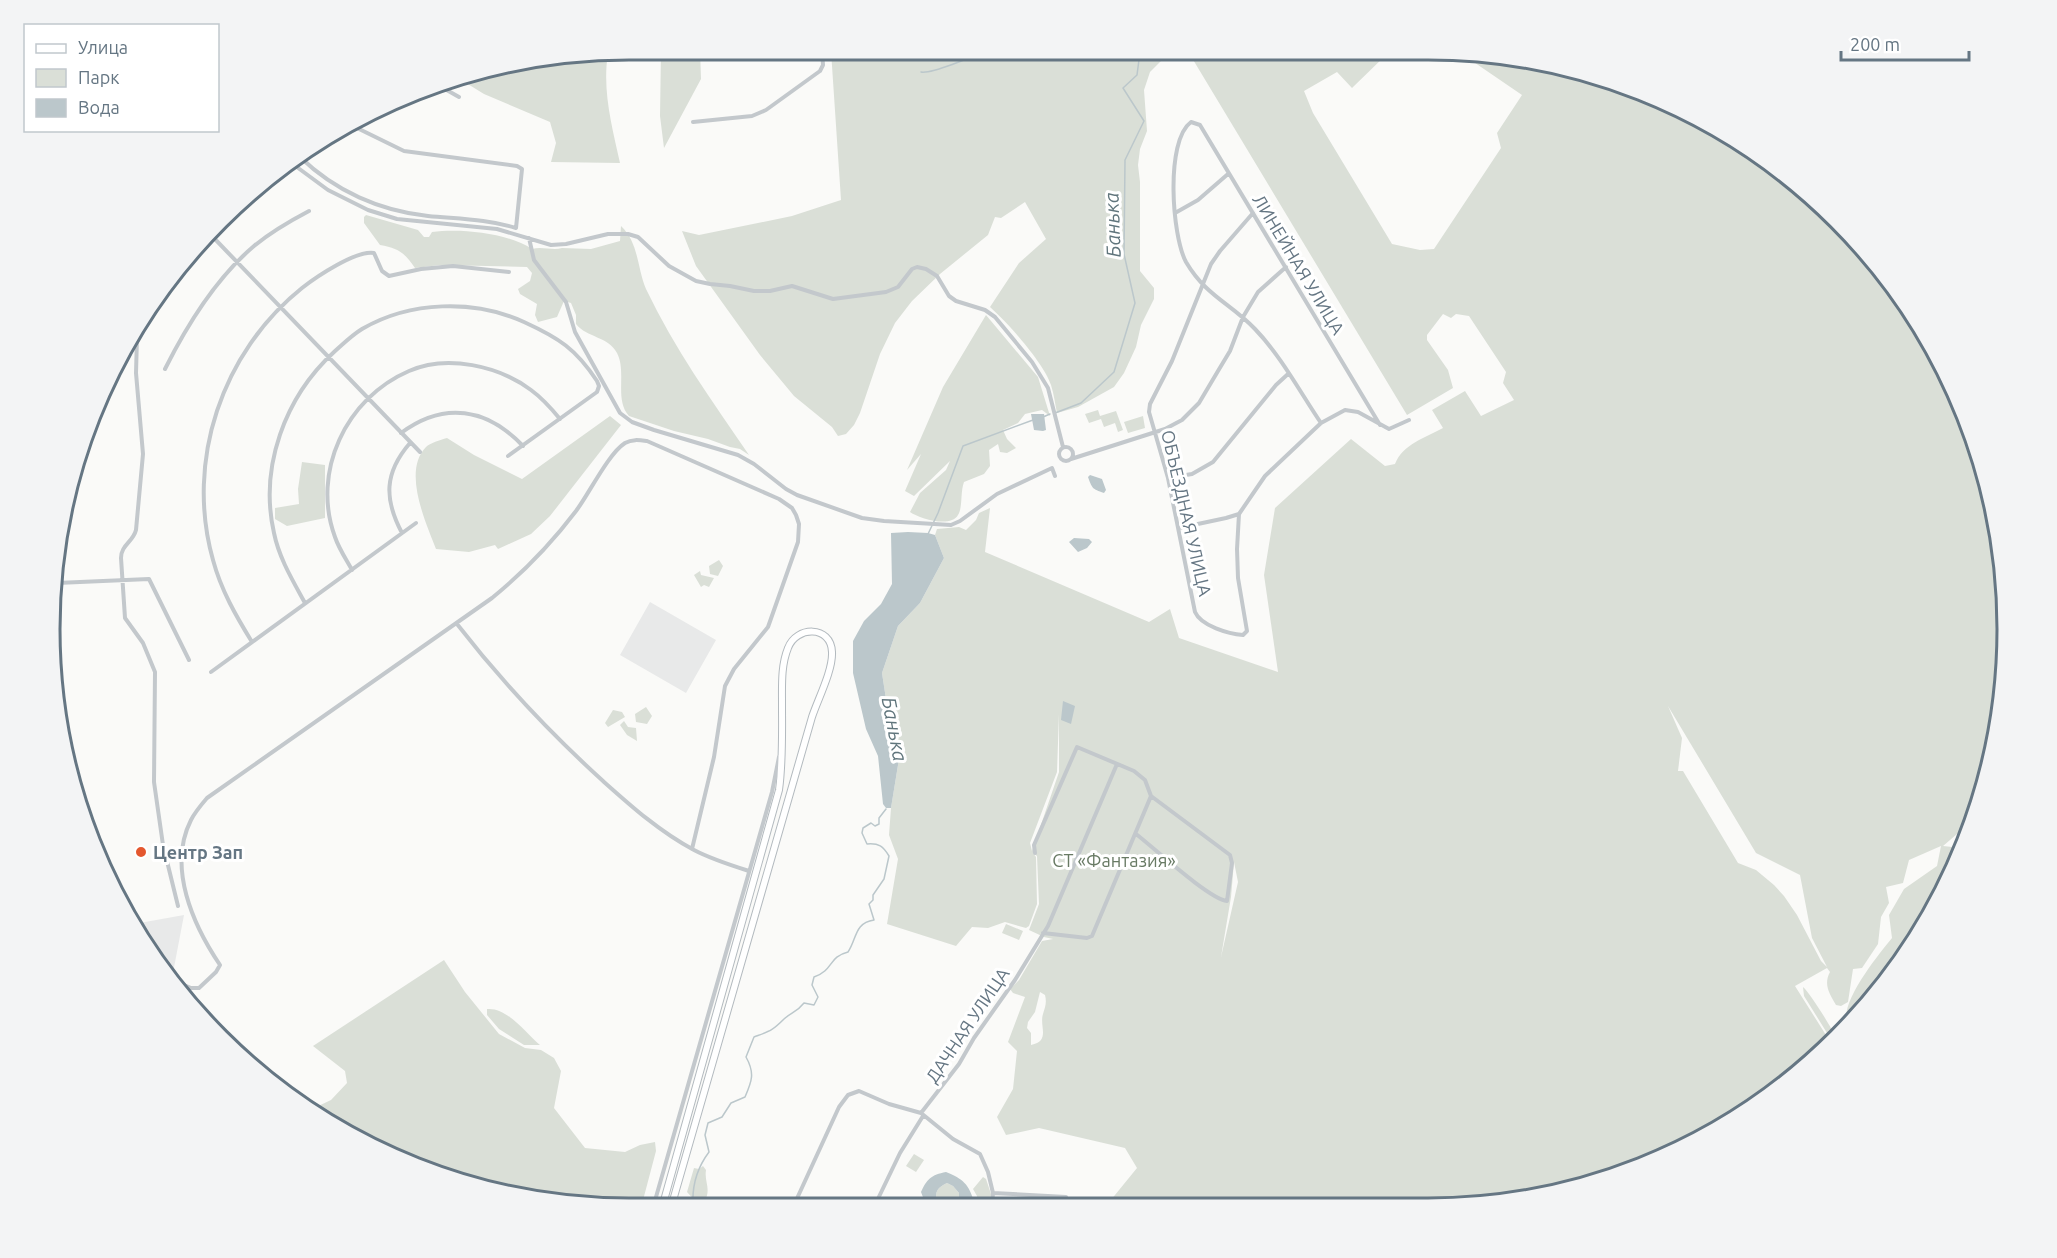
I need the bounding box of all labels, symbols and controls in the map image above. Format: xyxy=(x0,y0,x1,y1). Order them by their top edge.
legend xyxy=(24,24,219,132)
scale bar xyxy=(1841,24,1968,62)
text: 200 m xyxy=(1850,34,1900,54)
text: Улица xyxy=(78,37,128,57)
text: Парк xyxy=(78,67,119,87)
text: Вода xyxy=(78,97,120,117)
street label: ЛИНЕЙНАЯ УЛИЦА xyxy=(1249,190,1349,338)
water label: Банька xyxy=(1099,192,1125,258)
street label: ОБЪЕЗДНАЯ УЛИЦА xyxy=(1158,428,1216,598)
water label: Банька xyxy=(878,695,913,763)
place label: Центр Зап xyxy=(153,842,243,862)
marker: Центр Зап xyxy=(134,845,148,859)
park label: СТ «Фантазия» xyxy=(1052,850,1176,870)
street label: ДАЧНАЯ УЛИЦА xyxy=(921,964,1013,1086)

